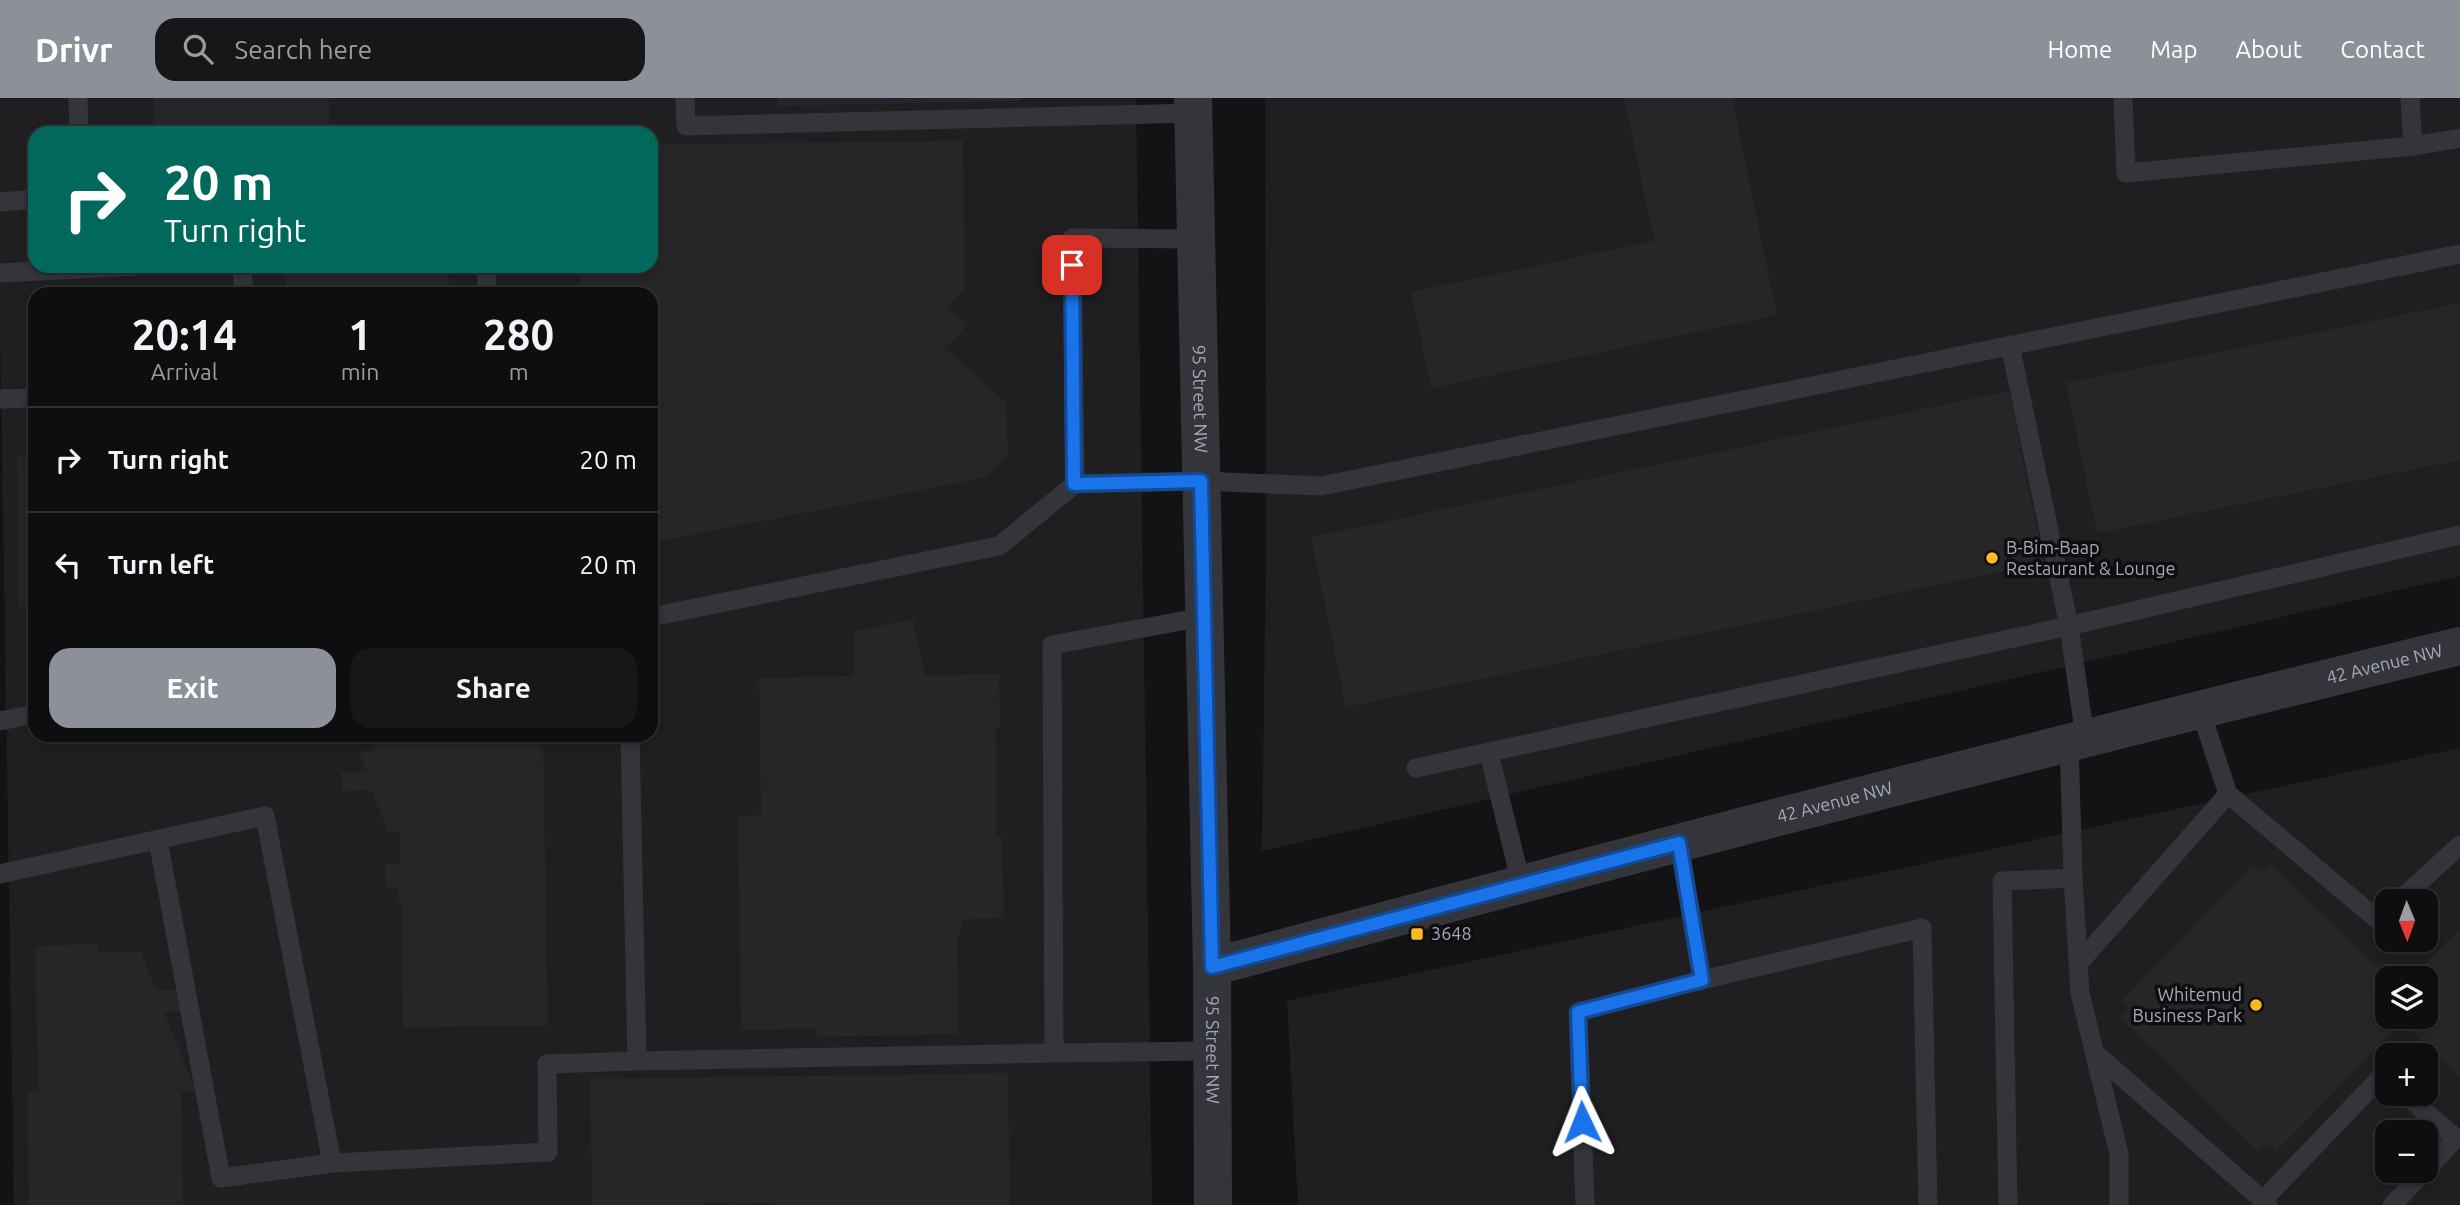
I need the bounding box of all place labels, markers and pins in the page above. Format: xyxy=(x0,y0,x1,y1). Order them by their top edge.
pin xyxy=(1042,235,1102,295)
place label: B-Bim-Baap Restaurant & Lounge xyxy=(2006,537,2175,578)
marker: B-Bim-Baap Restaurant & Lounge xyxy=(1984,550,2000,566)
place label: 3648 xyxy=(1431,923,1472,943)
marker: 3648 xyxy=(1409,926,1425,942)
place label: Whitemud Business Park xyxy=(2132,984,2242,1025)
marker: Whitemud Business Park xyxy=(2248,997,2264,1013)

